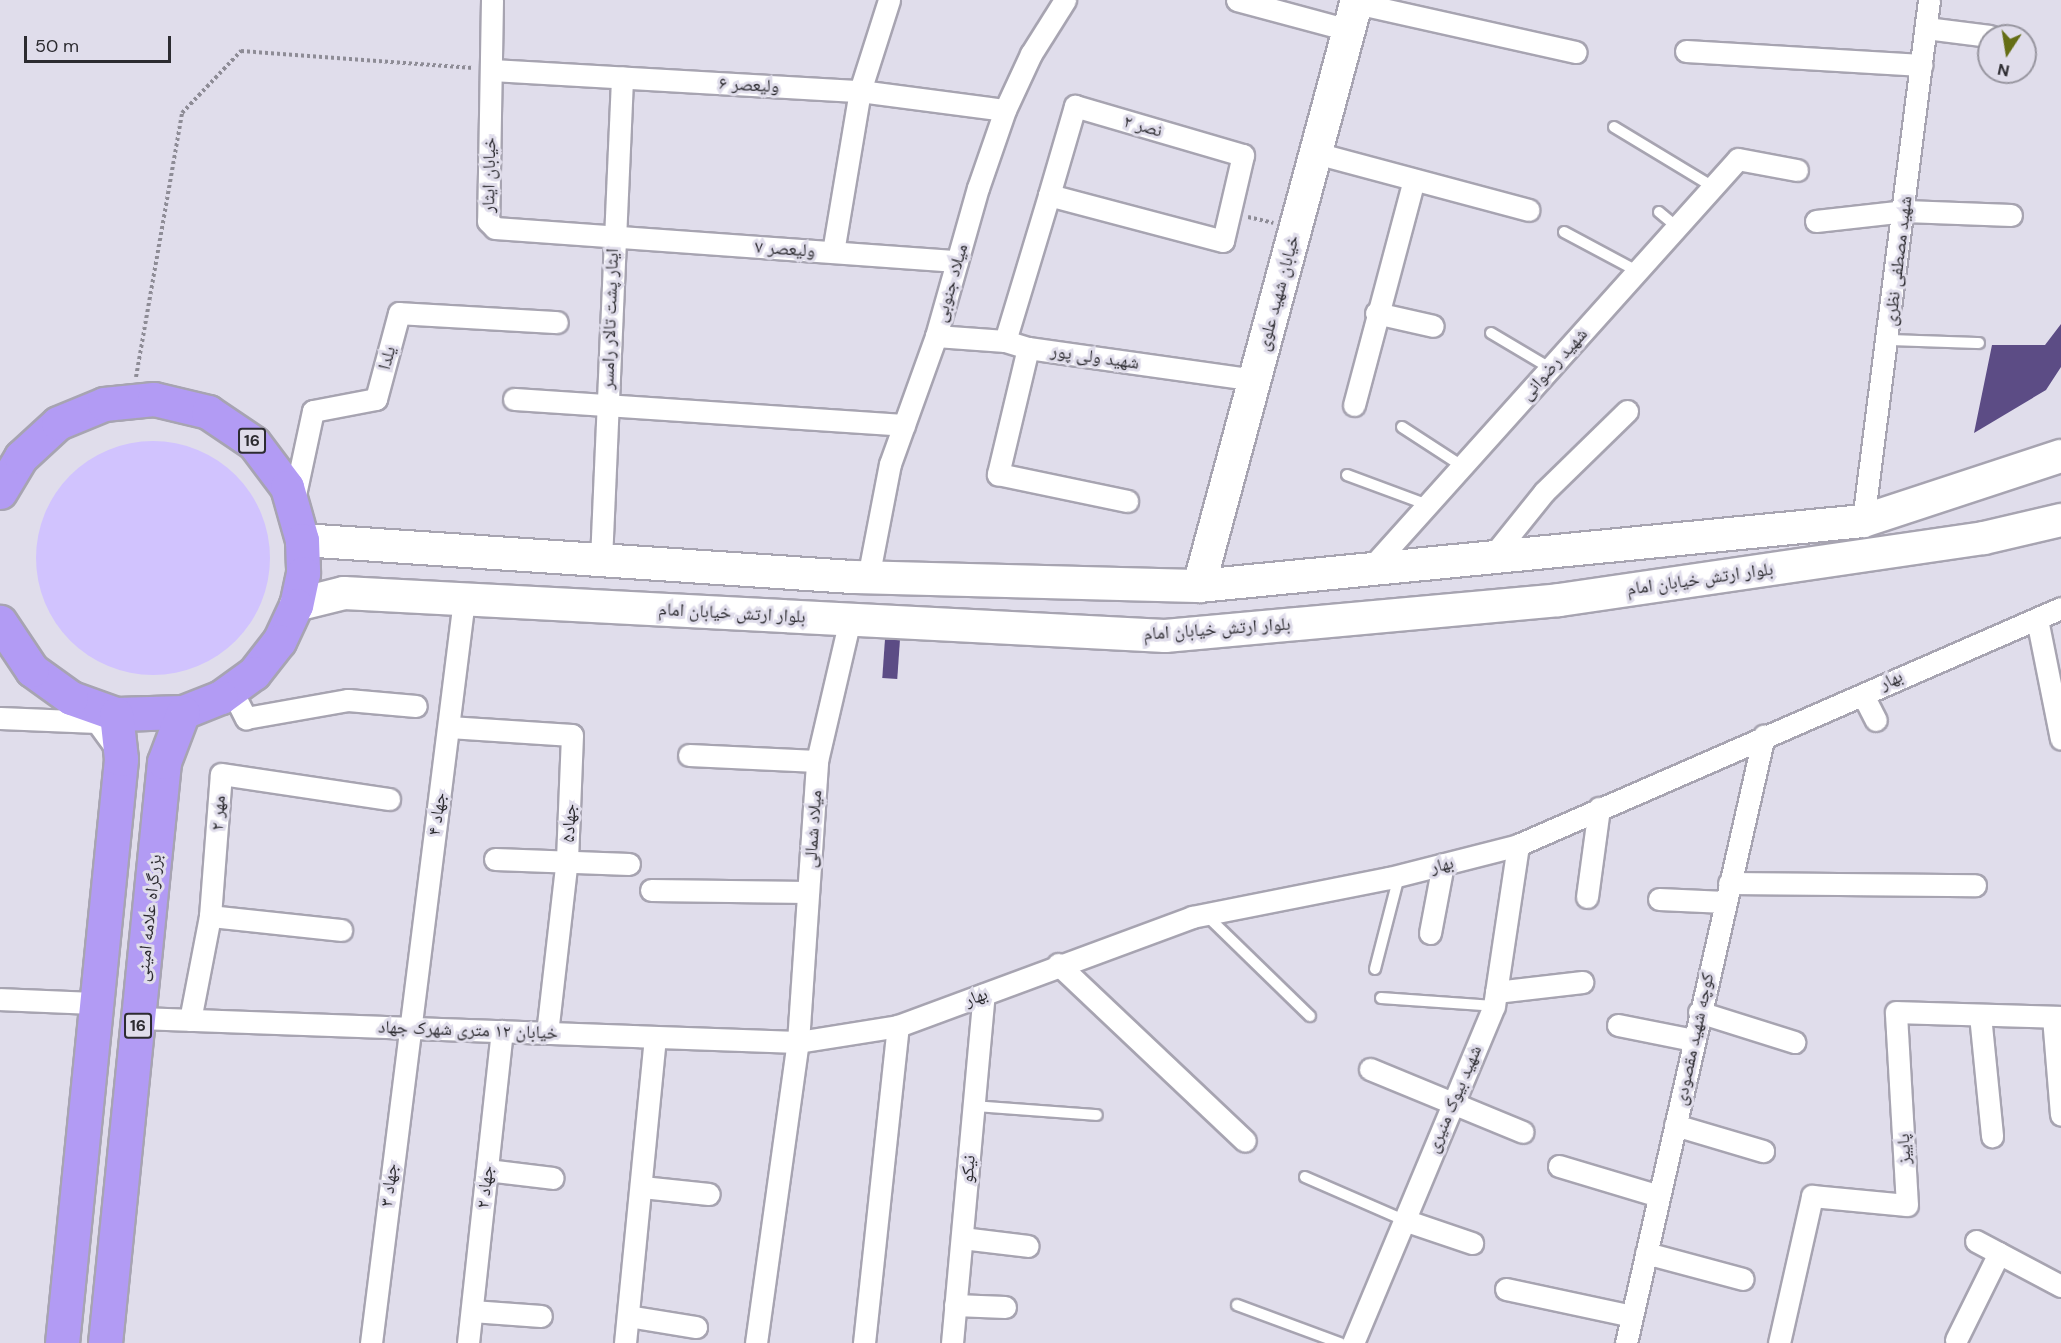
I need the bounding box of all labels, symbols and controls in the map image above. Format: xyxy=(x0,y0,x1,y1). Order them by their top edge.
scale bar xyxy=(27,24,174,62)
north arrow xyxy=(1977,24,2037,84)
text: 50 m xyxy=(35,34,79,58)
text: N xyxy=(1996,59,2011,82)
street label: ولیعصر ۶ xyxy=(718,73,780,97)
street label: نصر ۲ xyxy=(1121,110,1165,142)
street label: خیابان ایثار xyxy=(478,137,500,213)
street label: شهید مصطفی نظری xyxy=(1879,195,1917,327)
street label: خیابان شهید علوی xyxy=(1252,233,1304,353)
street label: ولیعصر ۷ xyxy=(754,236,816,262)
street label: میلاد جنوبی xyxy=(930,241,972,325)
street label: ایثار پشت تالار رامسر xyxy=(597,248,623,390)
street label: شهید رضوانی xyxy=(1516,323,1592,405)
street label: شهید ولی پور xyxy=(1049,340,1141,374)
street label: یلدا xyxy=(374,344,400,372)
road number: 16 xyxy=(237,428,267,454)
street label: بلوار ارتش خیابان امام xyxy=(1625,558,1775,600)
street label: بلوار ارتش خیابان امام xyxy=(658,598,806,628)
street label: بلوار ارتش خیابان امام xyxy=(1143,613,1291,645)
street label: بهار xyxy=(1876,665,1906,695)
street label: میلاد شمالی xyxy=(800,789,826,869)
street label: جهاد ۴ xyxy=(423,791,451,837)
street label: مهر ۲ xyxy=(206,795,230,831)
street label: جهاد۵ xyxy=(558,803,580,843)
street label: بهار xyxy=(1428,852,1456,878)
street label: بزرگراه علامه امینی xyxy=(132,853,166,983)
street label: کوچه شهید مقصودی xyxy=(1669,971,1719,1107)
street label: بهار xyxy=(961,983,991,1011)
road number: 16 xyxy=(123,1013,153,1039)
street label: خیابان ۱۲ متری شهرک جهاد xyxy=(378,1016,558,1044)
street label: شهید بیوک منیری xyxy=(1422,1042,1486,1156)
street label: پاییز xyxy=(1892,1133,1916,1165)
street label: نیکو xyxy=(956,1154,980,1184)
street label: جهاد ۳ xyxy=(376,1162,402,1208)
street label: جهاد ۲ xyxy=(472,1164,498,1210)

